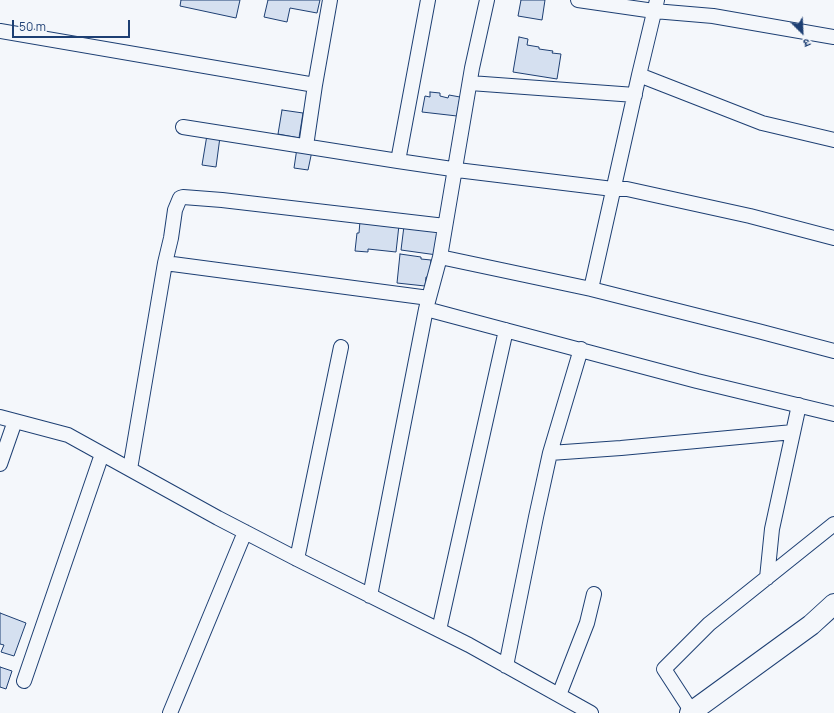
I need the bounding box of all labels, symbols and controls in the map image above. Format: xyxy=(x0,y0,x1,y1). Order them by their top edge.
scale bar xyxy=(14,12,132,38)
north arrow xyxy=(782,12,822,52)
text: 50 m xyxy=(19,18,46,35)
text: उ xyxy=(801,35,813,52)

